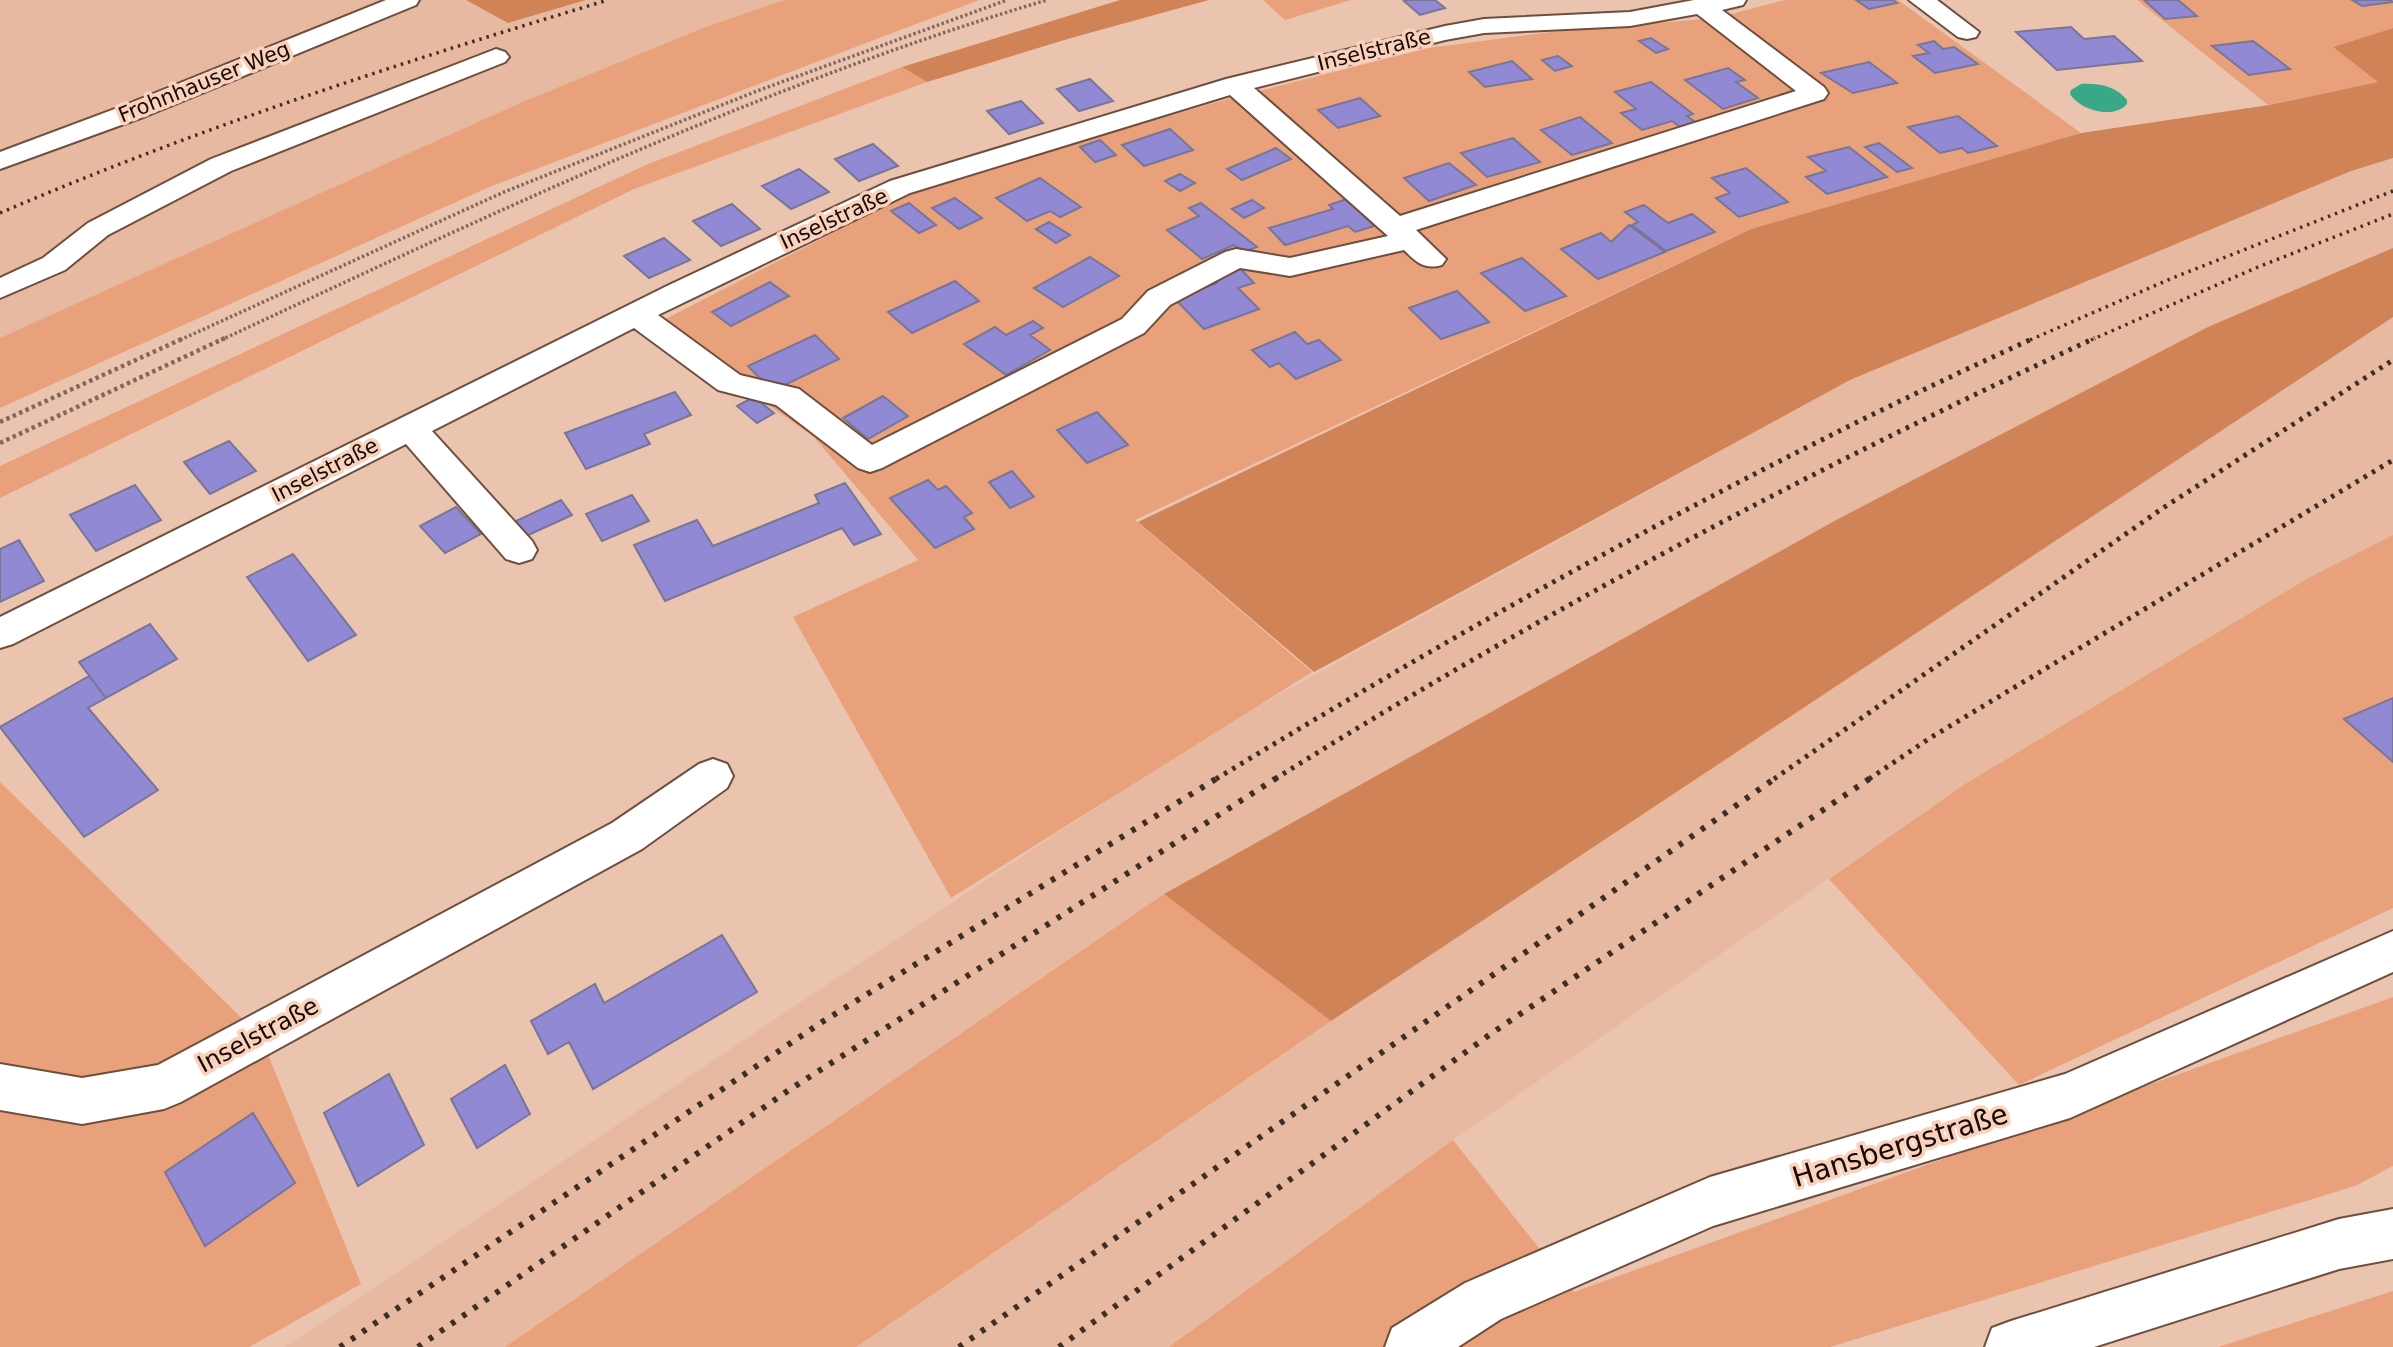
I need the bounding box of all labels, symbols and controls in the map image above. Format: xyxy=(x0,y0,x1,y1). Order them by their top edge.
street label: Inselstraße xyxy=(1315,24,1433,76)
street label: Frohnhauser Weg xyxy=(115,37,293,127)
street label: Inselstraße xyxy=(776,184,892,254)
street label: Inselstraße xyxy=(268,433,382,507)
street label: Inselstraße xyxy=(193,992,323,1078)
street label: Hansbergstraße xyxy=(1788,1097,2012,1194)

